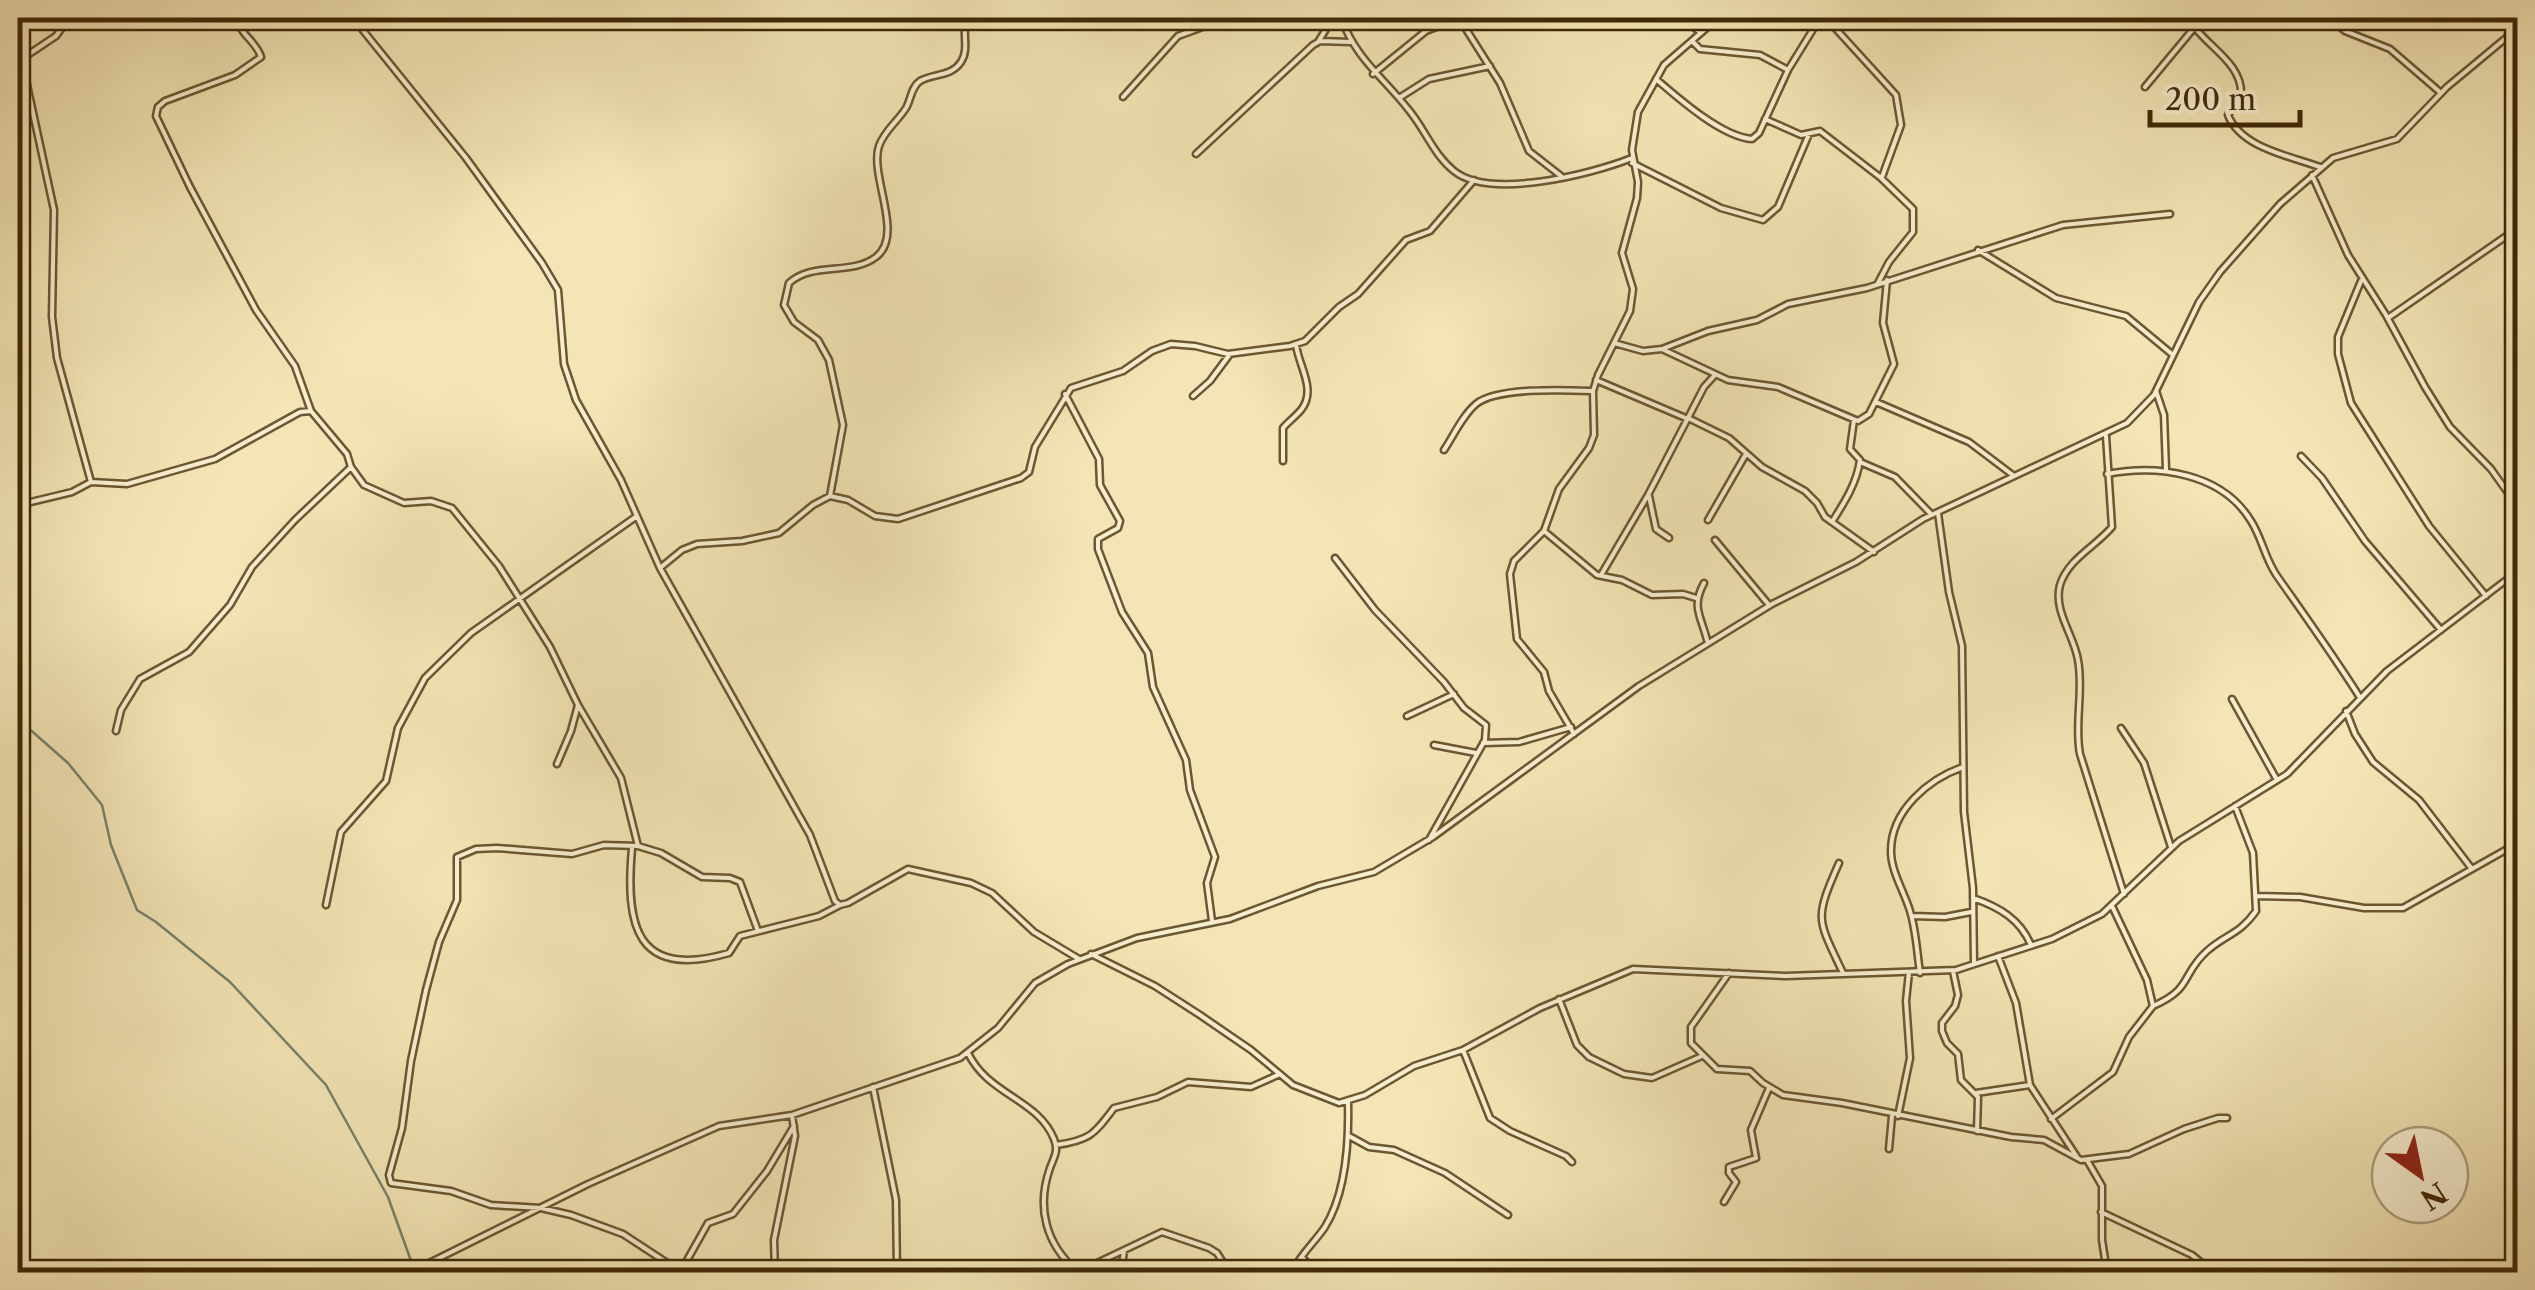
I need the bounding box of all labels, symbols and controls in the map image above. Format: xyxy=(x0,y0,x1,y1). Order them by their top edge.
scale bar xyxy=(2150,65,2300,127)
text: 200 m xyxy=(2165,81,2256,118)
north arrow xyxy=(2370,1125,2470,1225)
text: N xyxy=(2414,1175,2453,1217)

